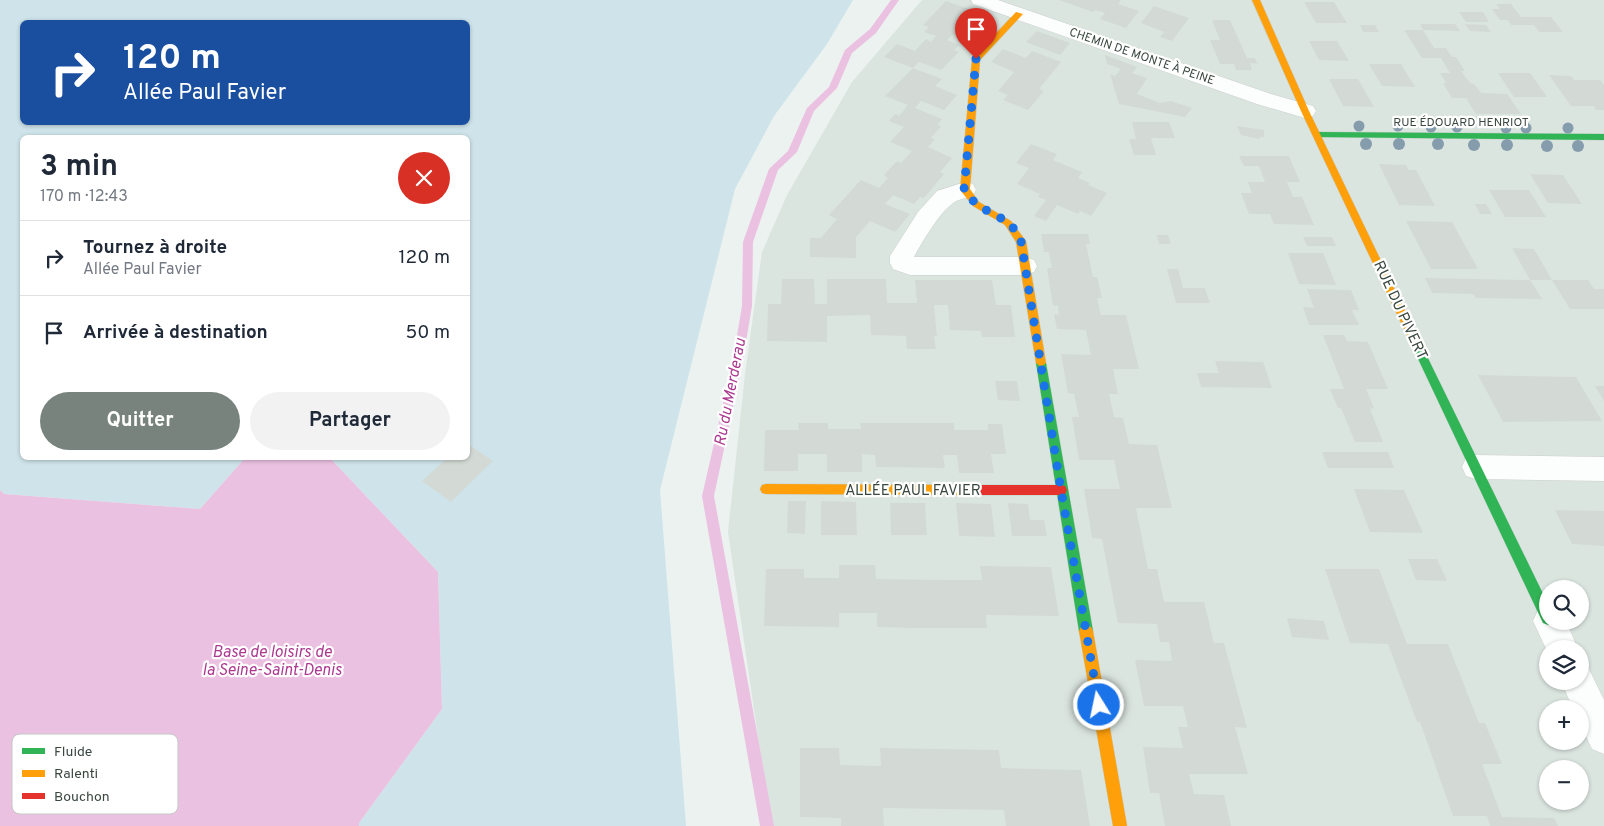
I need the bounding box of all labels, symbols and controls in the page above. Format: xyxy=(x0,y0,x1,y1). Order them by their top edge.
pin xyxy=(955,8,997,59)
icon: arrive xyxy=(962,15,990,43)
street label: CHEMIN DE MONTE À PEINE xyxy=(1067,24,1217,89)
text: 120 m xyxy=(123,37,221,81)
icon: right xyxy=(40,40,105,105)
text: Allée Paul Favier xyxy=(123,80,286,107)
street label: RUE ÉDOUARD HENRIOT xyxy=(1393,115,1529,131)
text: 3 min xyxy=(40,149,118,186)
button: close xyxy=(398,152,450,204)
text: 170 m · 12:43 xyxy=(40,187,128,207)
text: Tournez à droite xyxy=(83,236,227,260)
icon: right xyxy=(40,244,68,272)
text: 120 m xyxy=(399,246,450,270)
street label: RUE DU PIVERT xyxy=(1368,258,1431,363)
text: Allée Paul Favier xyxy=(83,260,202,280)
icon: arrive xyxy=(40,319,68,347)
text: Arrivée à destination xyxy=(83,321,268,345)
text: 50 m xyxy=(405,321,450,345)
water label: Ru du Merderau xyxy=(711,337,751,448)
button: Quitter xyxy=(40,392,240,450)
button: Partager xyxy=(250,392,450,450)
street label: ALLÉE PAUL FAVIER xyxy=(845,481,981,501)
map controls xyxy=(1539,580,1589,810)
button: search xyxy=(1539,580,1589,630)
button: layers xyxy=(1539,640,1589,690)
water label: Base de loisirs de la Seine-Saint-Denis xyxy=(202,643,342,681)
position arrow xyxy=(1072,678,1124,730)
button: + xyxy=(1539,700,1589,750)
legend xyxy=(12,734,178,814)
text: Fluide xyxy=(54,744,92,761)
button: − xyxy=(1539,760,1589,810)
text: Ralenti xyxy=(54,766,98,783)
text: Bouchon xyxy=(54,789,110,806)

